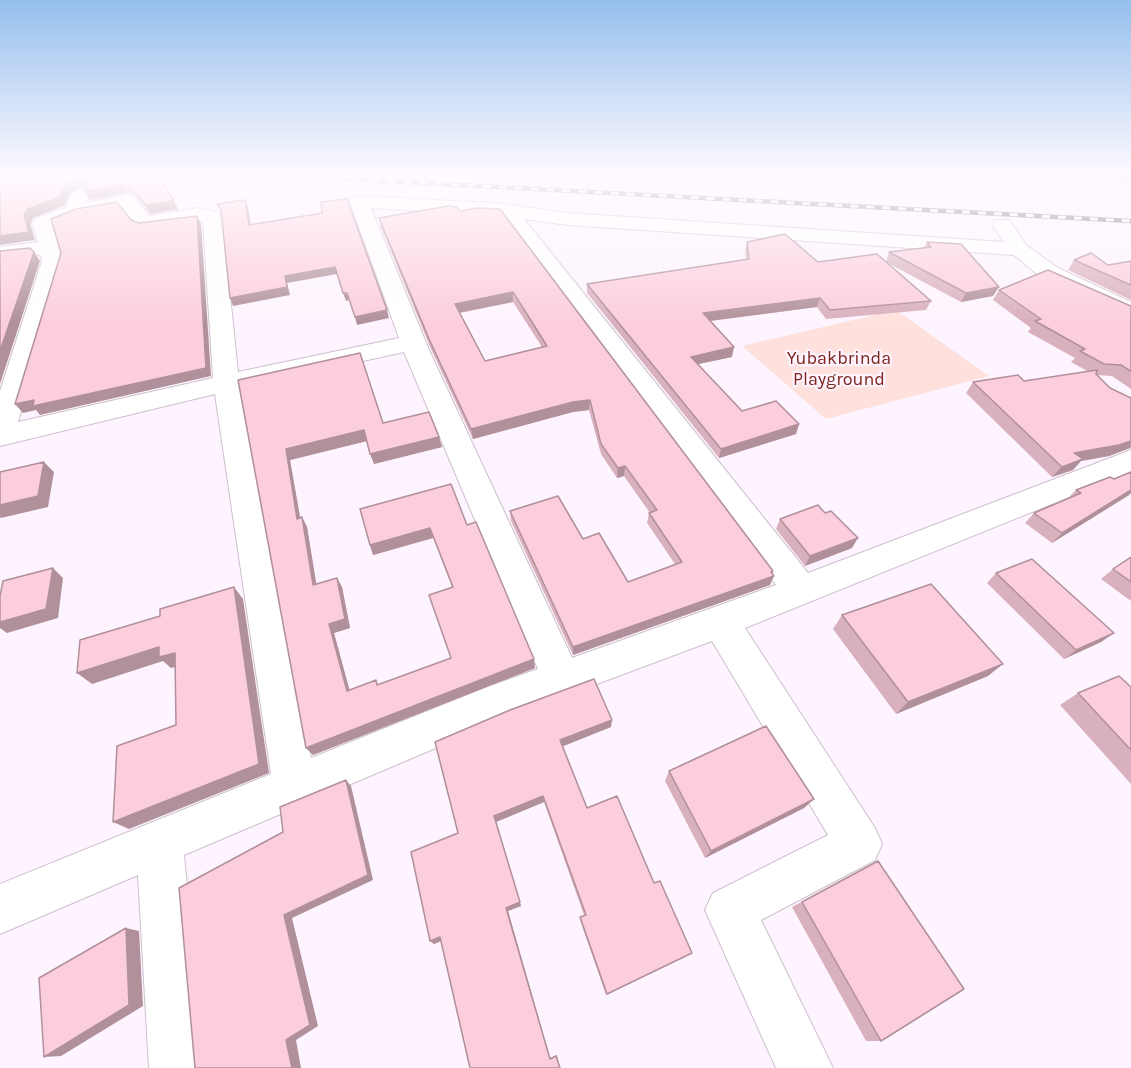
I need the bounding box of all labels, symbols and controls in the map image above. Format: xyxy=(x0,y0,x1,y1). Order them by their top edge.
park label: Yubakbrinda Playground xyxy=(787,348,891,391)

